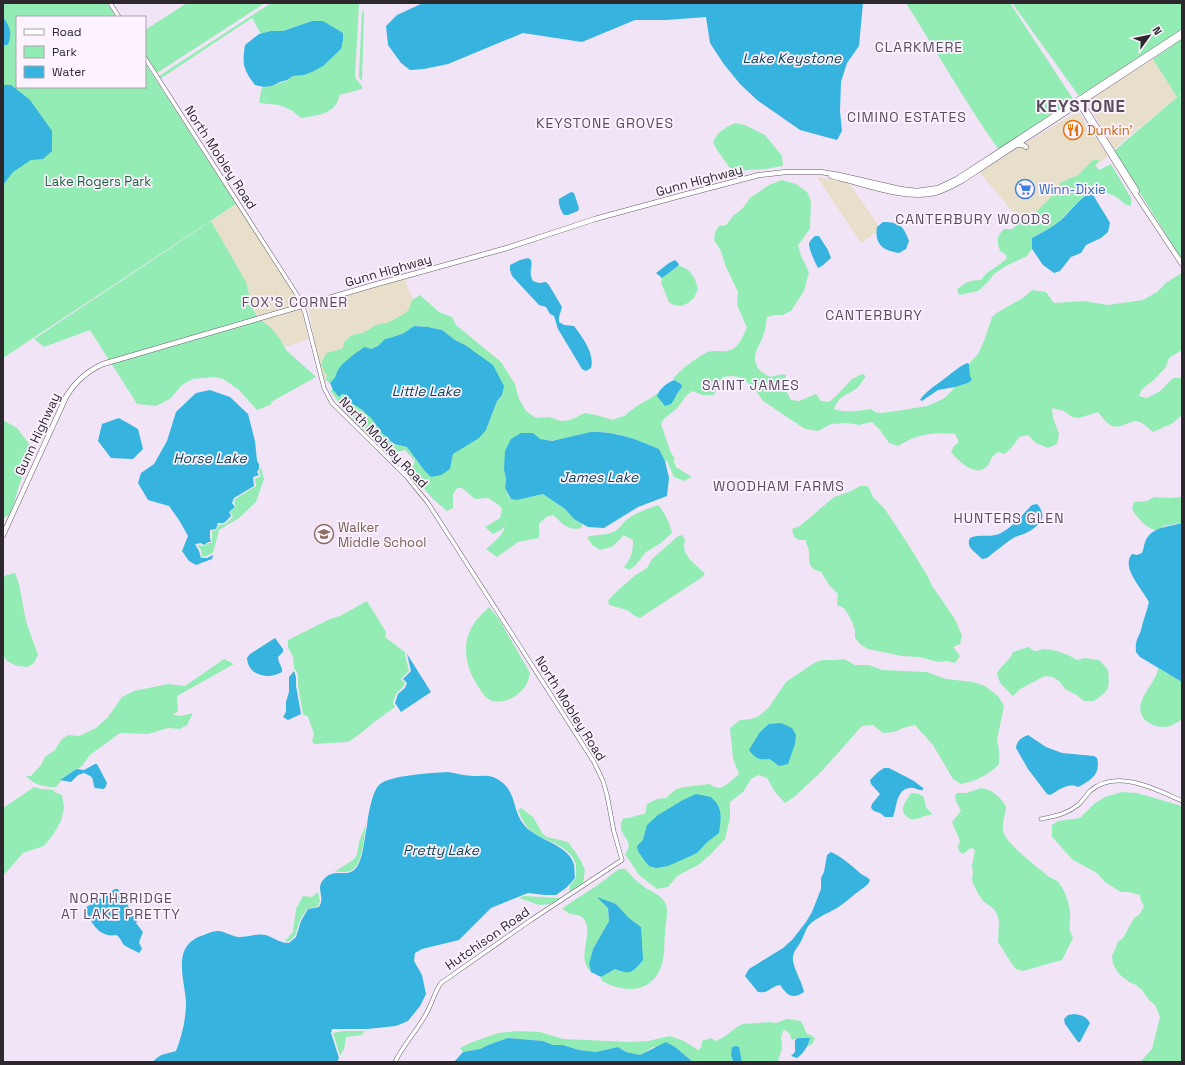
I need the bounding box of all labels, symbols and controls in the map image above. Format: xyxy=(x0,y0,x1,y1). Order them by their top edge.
legend xyxy=(16,16,146,88)
north arrow xyxy=(1129,16,1169,56)
text: Road xyxy=(52,24,81,40)
text: N xyxy=(1150,24,1165,37)
district label: CLARKMERE xyxy=(875,38,963,56)
text: Park xyxy=(52,44,77,60)
water label: Lake Keystone xyxy=(743,49,842,67)
text: Water xyxy=(52,64,86,80)
district label: KEYSTONE xyxy=(1036,95,1126,117)
street label: North Mobley Road xyxy=(181,102,261,212)
district label: CIMINO ESTATES xyxy=(847,108,967,126)
district label: KEYSTONE GROVES xyxy=(536,114,674,132)
restaurant icon: Dunkin' xyxy=(1062,119,1084,141)
place label: Dunkin' xyxy=(1087,122,1133,139)
street label: Gunn Highway xyxy=(654,161,744,200)
park label: Lake Rogers Park xyxy=(45,173,151,190)
supermarket icon: Winn-Dixie xyxy=(1014,178,1036,200)
place label: Winn-Dixie xyxy=(1039,181,1106,198)
district label: CANTERBURY WOODS xyxy=(895,210,1051,228)
street label: Gunn Highway xyxy=(343,250,433,291)
district label: FOX'S CORNER xyxy=(242,293,348,311)
district label: CANTERBURY xyxy=(825,306,923,324)
district label: SAINT JAMES xyxy=(702,376,800,394)
water label: Little Lake xyxy=(392,382,461,400)
street label: Gunn Highway xyxy=(11,390,64,478)
street label: North Mobley Road xyxy=(336,393,432,492)
water label: Horse Lake xyxy=(173,449,247,467)
water label: James Lake xyxy=(560,468,639,486)
district label: WOODHAM FARMS xyxy=(713,477,845,495)
district label: HUNTERS GLEN xyxy=(954,509,1065,527)
place label: Walker Middle School xyxy=(338,519,426,551)
school or university icon: Walker Middle School xyxy=(313,523,335,545)
street label: North Mobley Road xyxy=(531,653,610,764)
water label: Pretty Lake xyxy=(403,841,480,859)
district label: NORTHBRIDGE AT LAKE PRETTY xyxy=(61,889,181,923)
street label: Hutchison Road xyxy=(442,903,533,974)

